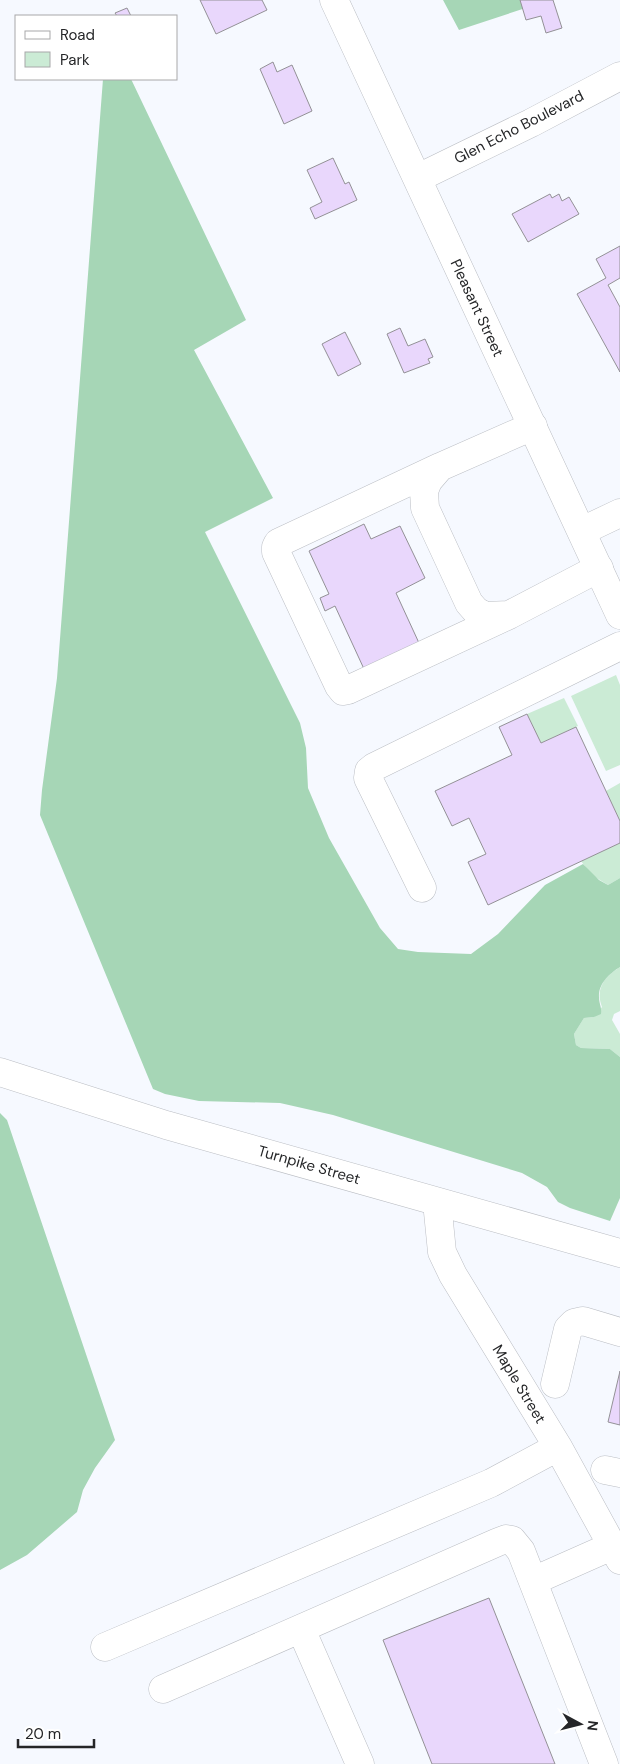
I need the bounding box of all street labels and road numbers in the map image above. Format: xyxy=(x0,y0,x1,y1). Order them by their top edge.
street label: Glen Echo Boulevard xyxy=(451,86,587,168)
street label: Pleasant Street xyxy=(446,256,508,360)
street label: Turnpike Street xyxy=(256,1141,363,1189)
street label: Maple Street xyxy=(488,1341,550,1427)

